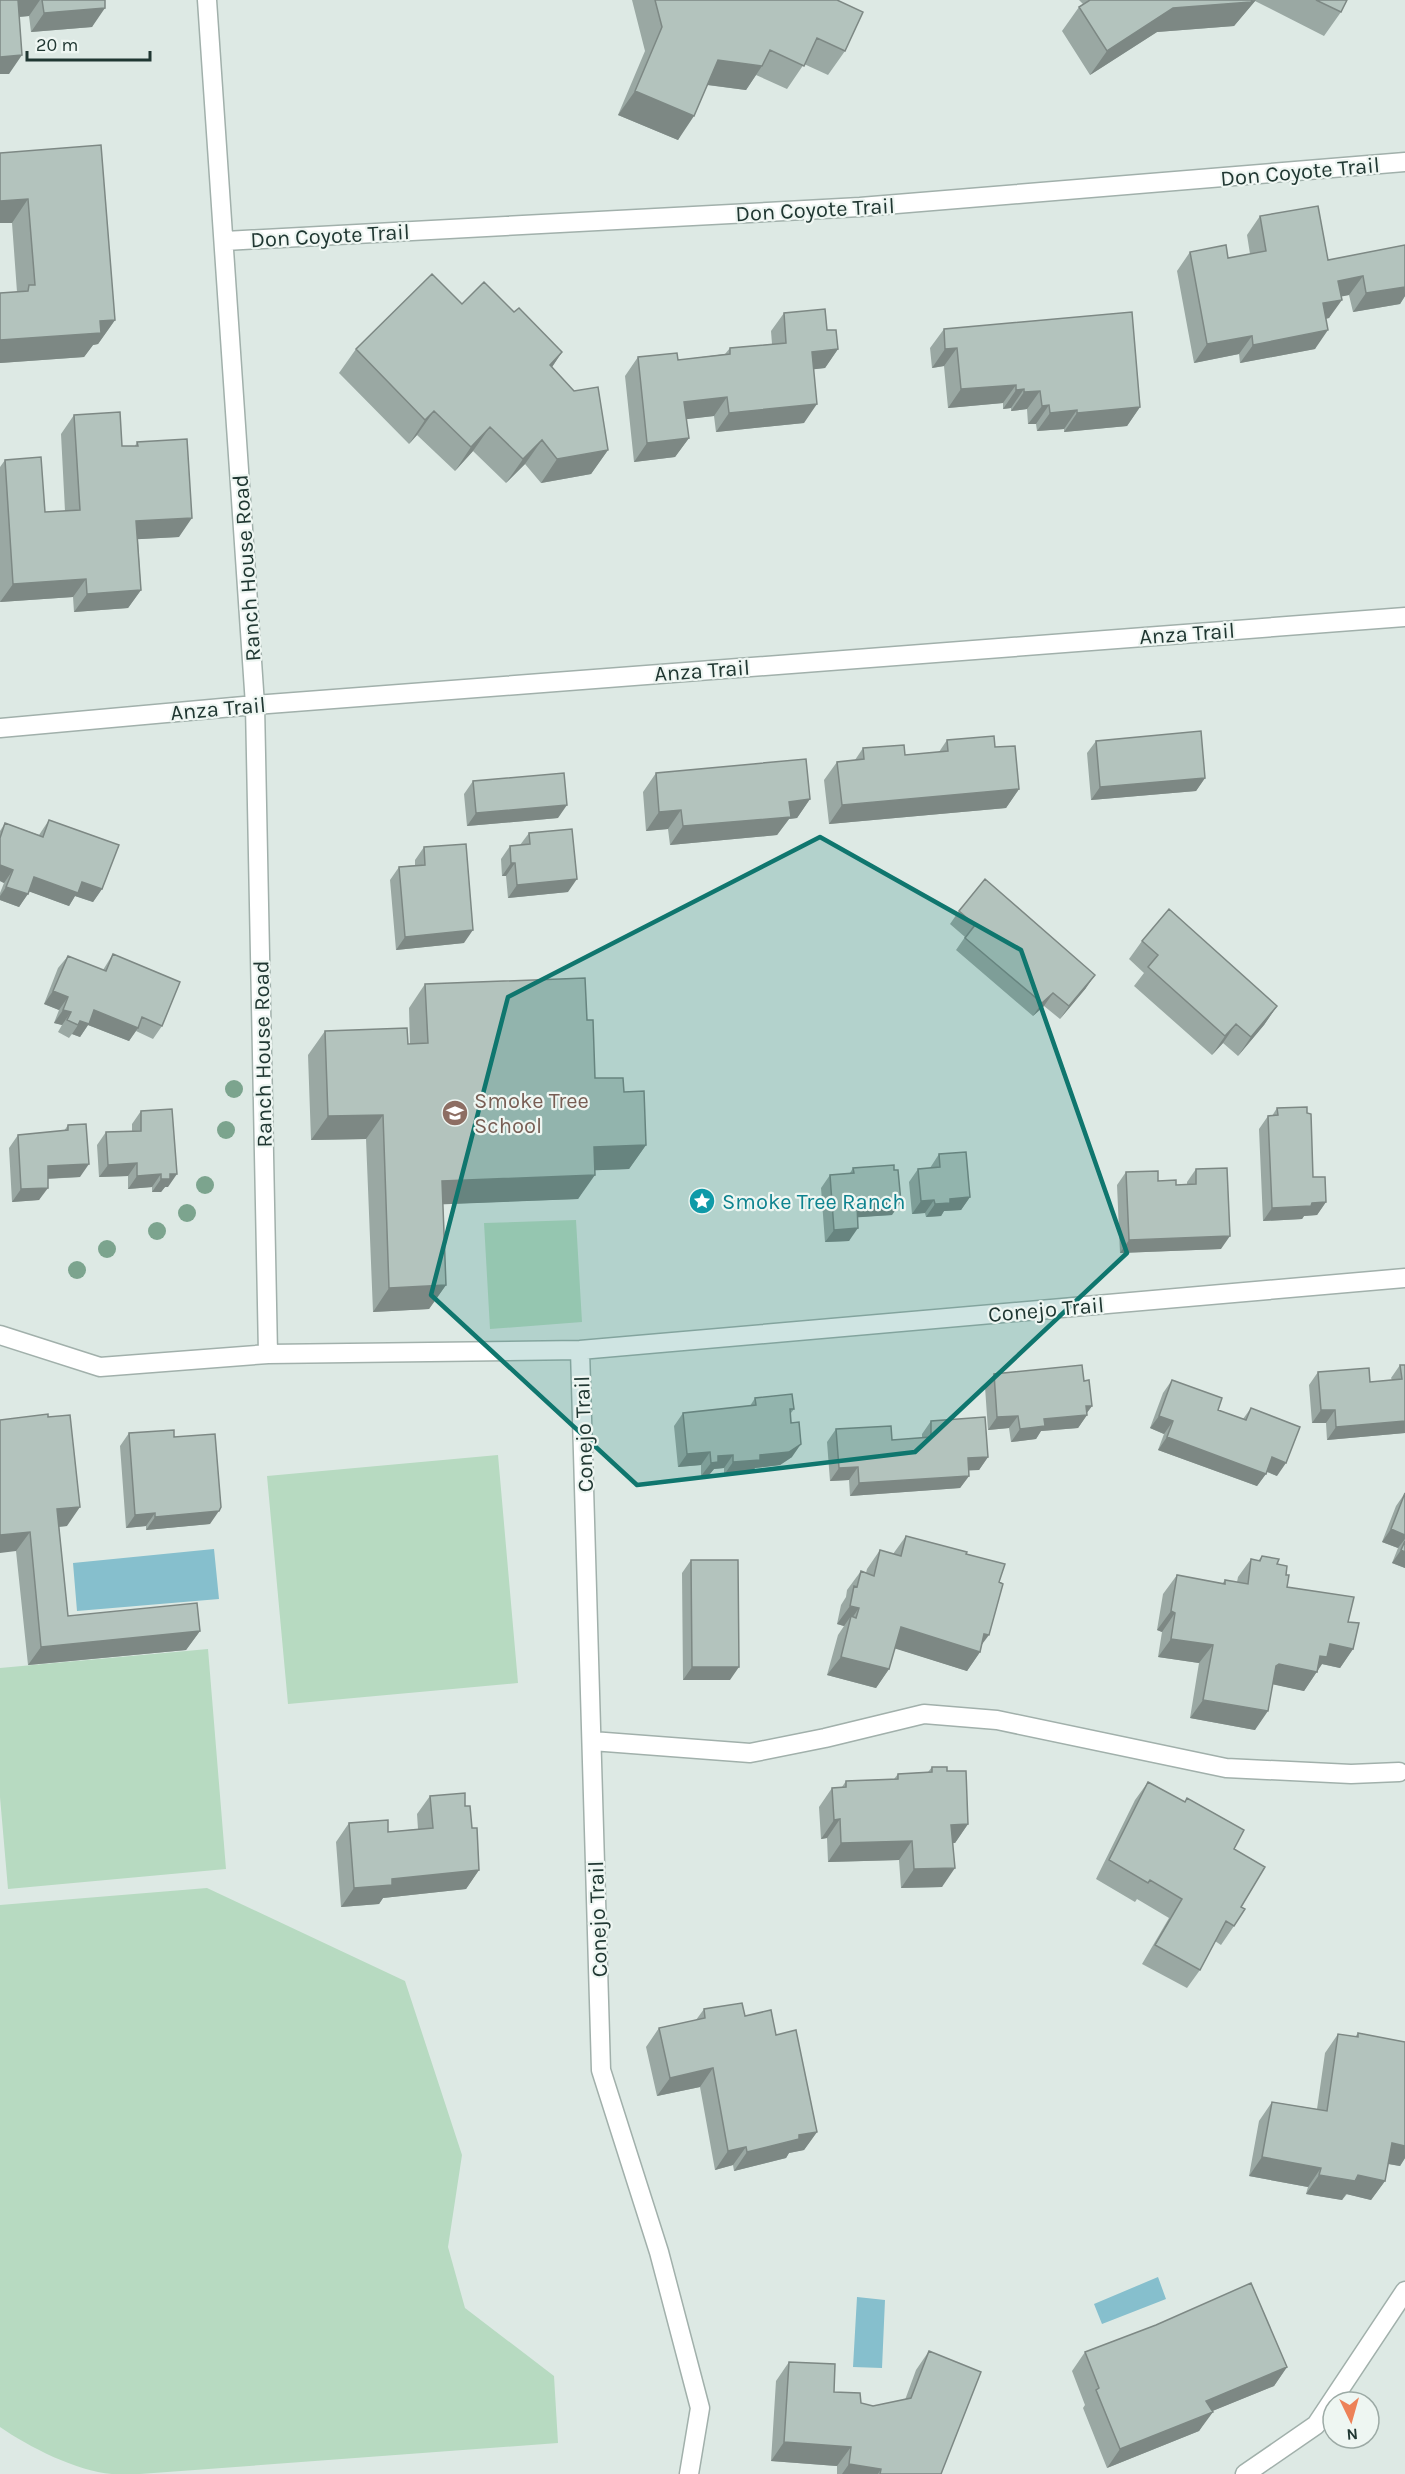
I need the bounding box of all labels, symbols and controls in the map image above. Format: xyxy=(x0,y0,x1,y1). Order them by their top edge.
scale bar xyxy=(27,24,150,62)
text: 20 m xyxy=(36,34,78,56)
street label: Don Coyote Trail xyxy=(1219,152,1381,192)
street label: Don Coyote Trail xyxy=(735,193,896,227)
street label: Don Coyote Trail xyxy=(250,219,411,253)
street label: Ranch House Road xyxy=(227,474,267,662)
street label: Anza Trail xyxy=(1138,618,1236,650)
street label: Anza Trail xyxy=(653,655,751,687)
street label: Anza Trail xyxy=(169,692,267,726)
street label: Ranch House Road xyxy=(248,960,278,1148)
place label: Smoke Tree School xyxy=(474,1088,589,1139)
school or university icon: Smoke Tree School xyxy=(440,1098,470,1128)
place icon: Smoke Tree Ranch xyxy=(687,1186,717,1216)
place label: Smoke Tree Ranch xyxy=(722,1189,906,1215)
street label: Conejo Trail xyxy=(987,1292,1105,1328)
street label: Conejo Trail xyxy=(569,1375,599,1493)
street label: Conejo Trail xyxy=(583,1860,613,1978)
north arrow xyxy=(1321,2390,1381,2450)
text: N xyxy=(1346,2424,1359,2444)

